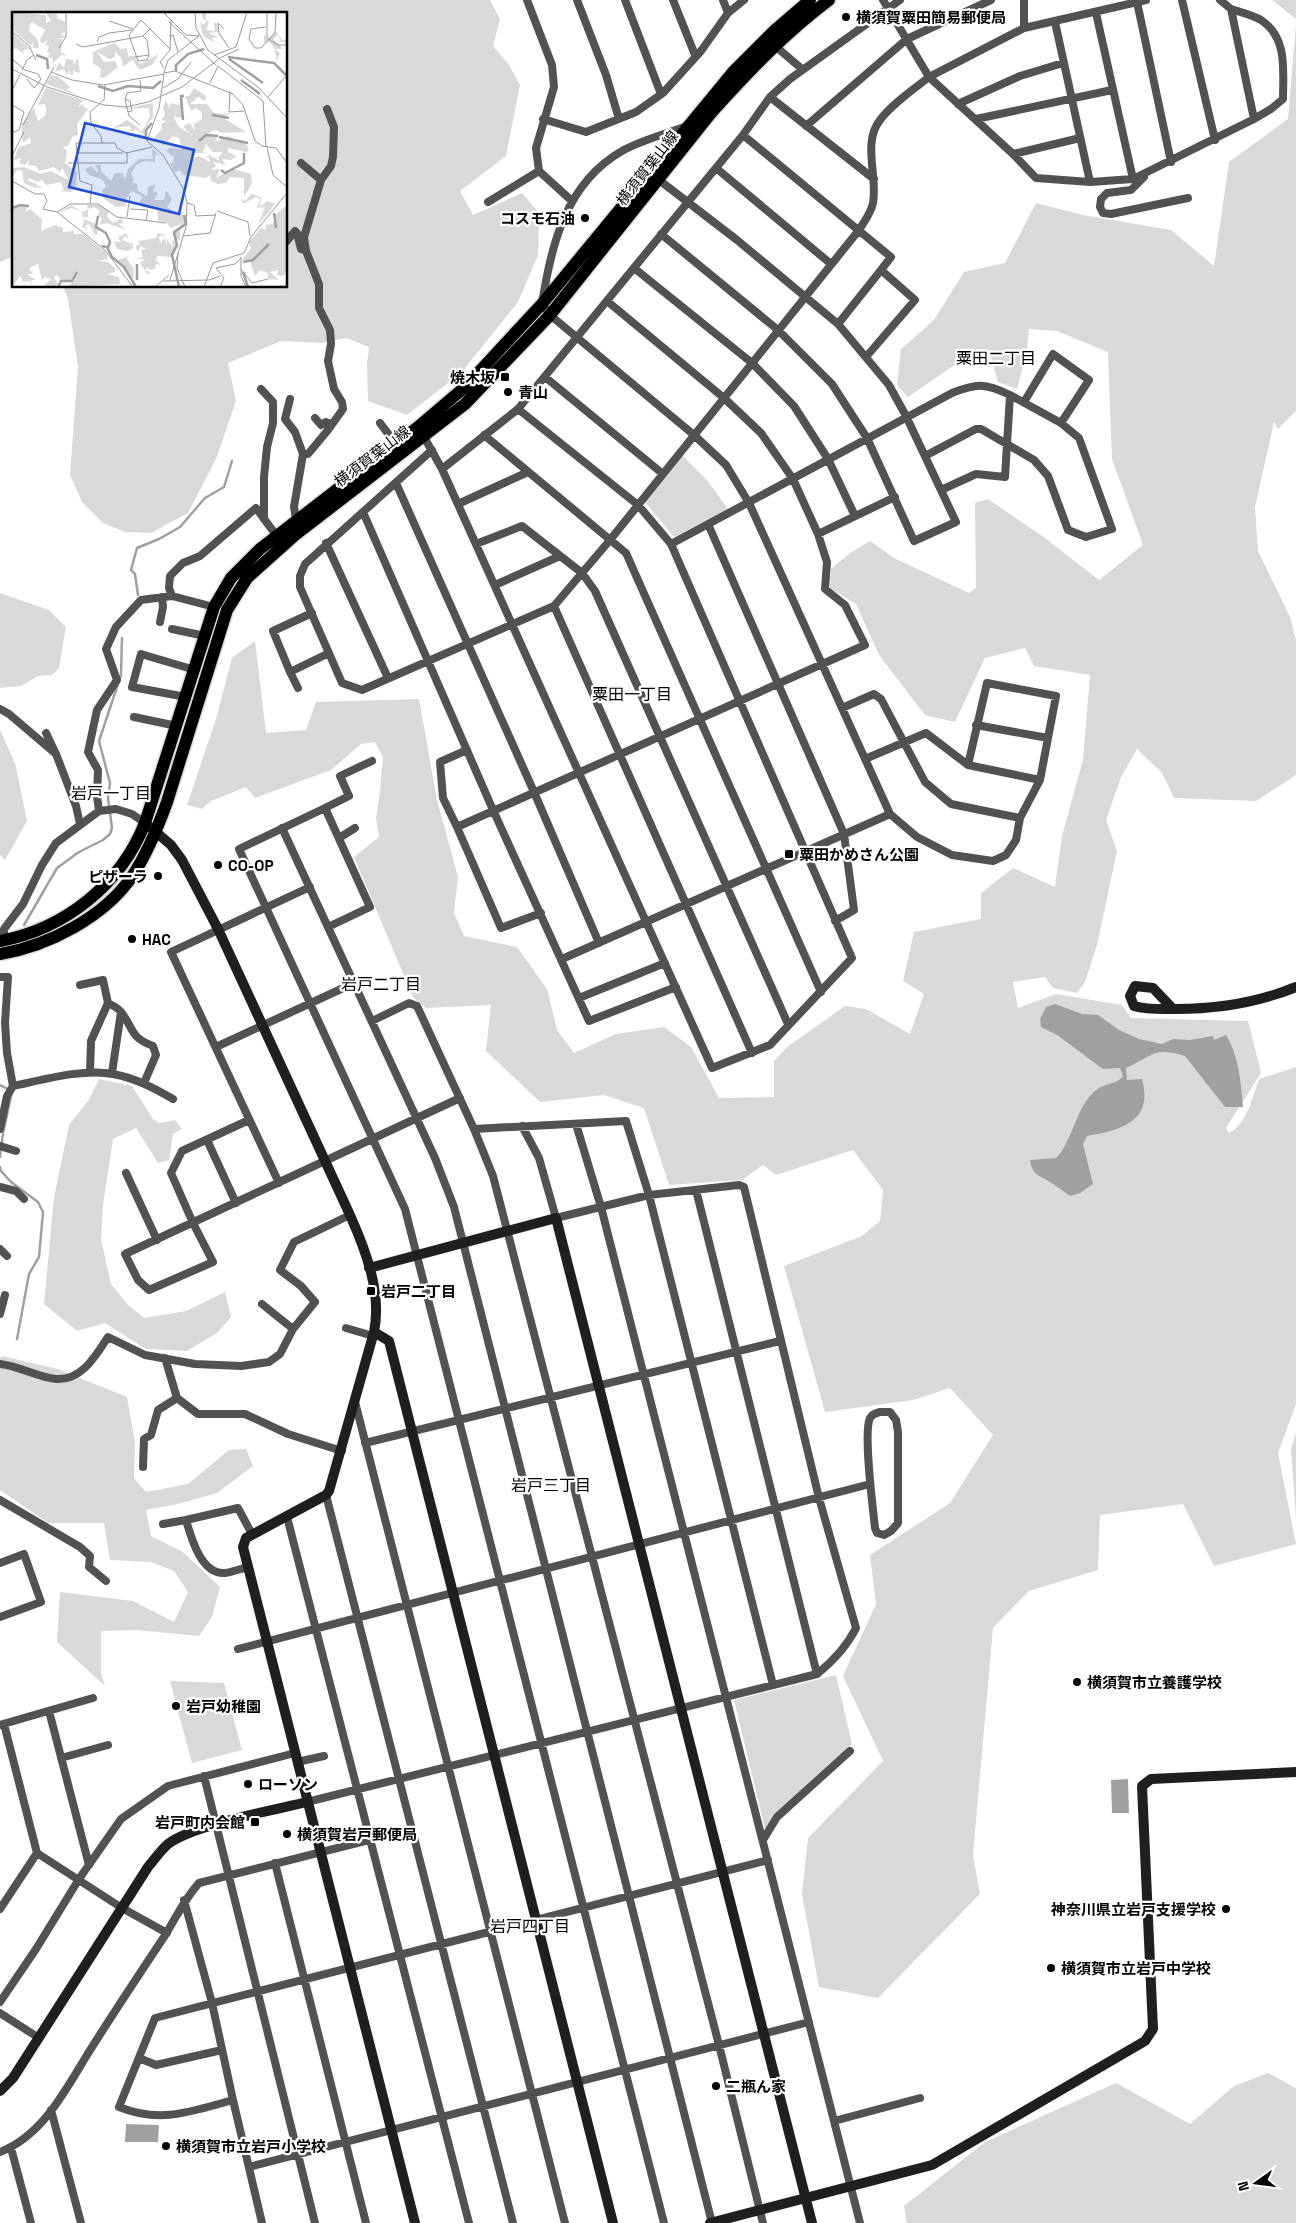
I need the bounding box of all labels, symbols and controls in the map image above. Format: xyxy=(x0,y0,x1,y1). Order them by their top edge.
place label: 横須賀粟田簡易郵便局 xyxy=(856,8,1006,27)
marker: 横須賀粟田簡易郵便局 xyxy=(840,11,852,23)
inset map xyxy=(12,12,288,288)
street label: 横須賀葉山線 xyxy=(612,127,682,209)
place label: コスモ石油 xyxy=(500,209,575,228)
marker: コスモ石油 xyxy=(579,212,591,224)
district label: 粟田二丁目 xyxy=(956,348,1036,369)
place label: 焼木坂 xyxy=(450,368,495,387)
marker: 焼木坂 xyxy=(499,371,511,383)
place label: 青山 xyxy=(518,383,548,402)
marker: 青山 xyxy=(502,386,514,398)
street label: 横須賀葉山線 xyxy=(330,421,414,491)
district label: 粟田一丁目 xyxy=(592,684,672,705)
district label: 岩戸一丁目 xyxy=(71,783,151,804)
place label: 粟田かめさん公園 xyxy=(799,845,919,864)
marker: 粟田かめさん公園 xyxy=(783,848,795,860)
place label: CO-OP xyxy=(228,856,273,875)
marker: CO-OP xyxy=(212,859,224,871)
place label: ピザーラ xyxy=(88,867,148,886)
marker: ピザーラ xyxy=(152,870,164,882)
place label: HAC xyxy=(142,930,171,949)
marker: HAC xyxy=(126,933,138,945)
district label: 岩戸二丁目 xyxy=(341,974,421,995)
place label: 岩戸二丁目 xyxy=(381,1282,456,1301)
marker: 岩戸二丁目 xyxy=(365,1285,377,1297)
district label: 岩戸三丁目 xyxy=(511,1475,591,1496)
place label: 横須賀市立養護学校 xyxy=(1087,1673,1222,1692)
marker: 横須賀市立養護学校 xyxy=(1071,1676,1083,1688)
place label: 岩戸幼稚園 xyxy=(186,1697,261,1716)
marker: 岩戸幼稚園 xyxy=(170,1700,182,1712)
place label: ローソン xyxy=(258,1775,318,1794)
marker: ローソン xyxy=(242,1778,254,1790)
place label: 岩戸町内会館 xyxy=(155,1813,245,1832)
marker: 岩戸町内会館 xyxy=(249,1816,261,1828)
place label: 横須賀岩戸郵便局 xyxy=(297,1825,417,1844)
marker: 横須賀岩戸郵便局 xyxy=(281,1828,293,1840)
place label: 神奈川県立岩戸支援学校 xyxy=(1050,1900,1216,1919)
marker: 神奈川県立岩戸支援学校 xyxy=(1220,1903,1232,1915)
district label: 岩戸四丁目 xyxy=(490,1916,570,1937)
place label: 横須賀市立岩戸中学校 xyxy=(1061,1959,1211,1978)
marker: 横須賀市立岩戸中学校 xyxy=(1045,1962,1057,1974)
place label: 二瓶ん家 xyxy=(726,2077,786,2096)
marker: 二瓶ん家 xyxy=(710,2080,722,2092)
place label: 横須賀市立岩戸小学校 xyxy=(176,2137,326,2156)
marker: 横須賀市立岩戸小学校 xyxy=(160,2140,172,2152)
north arrow xyxy=(1231,2158,1281,2208)
text: N xyxy=(1234,2179,1253,2193)

